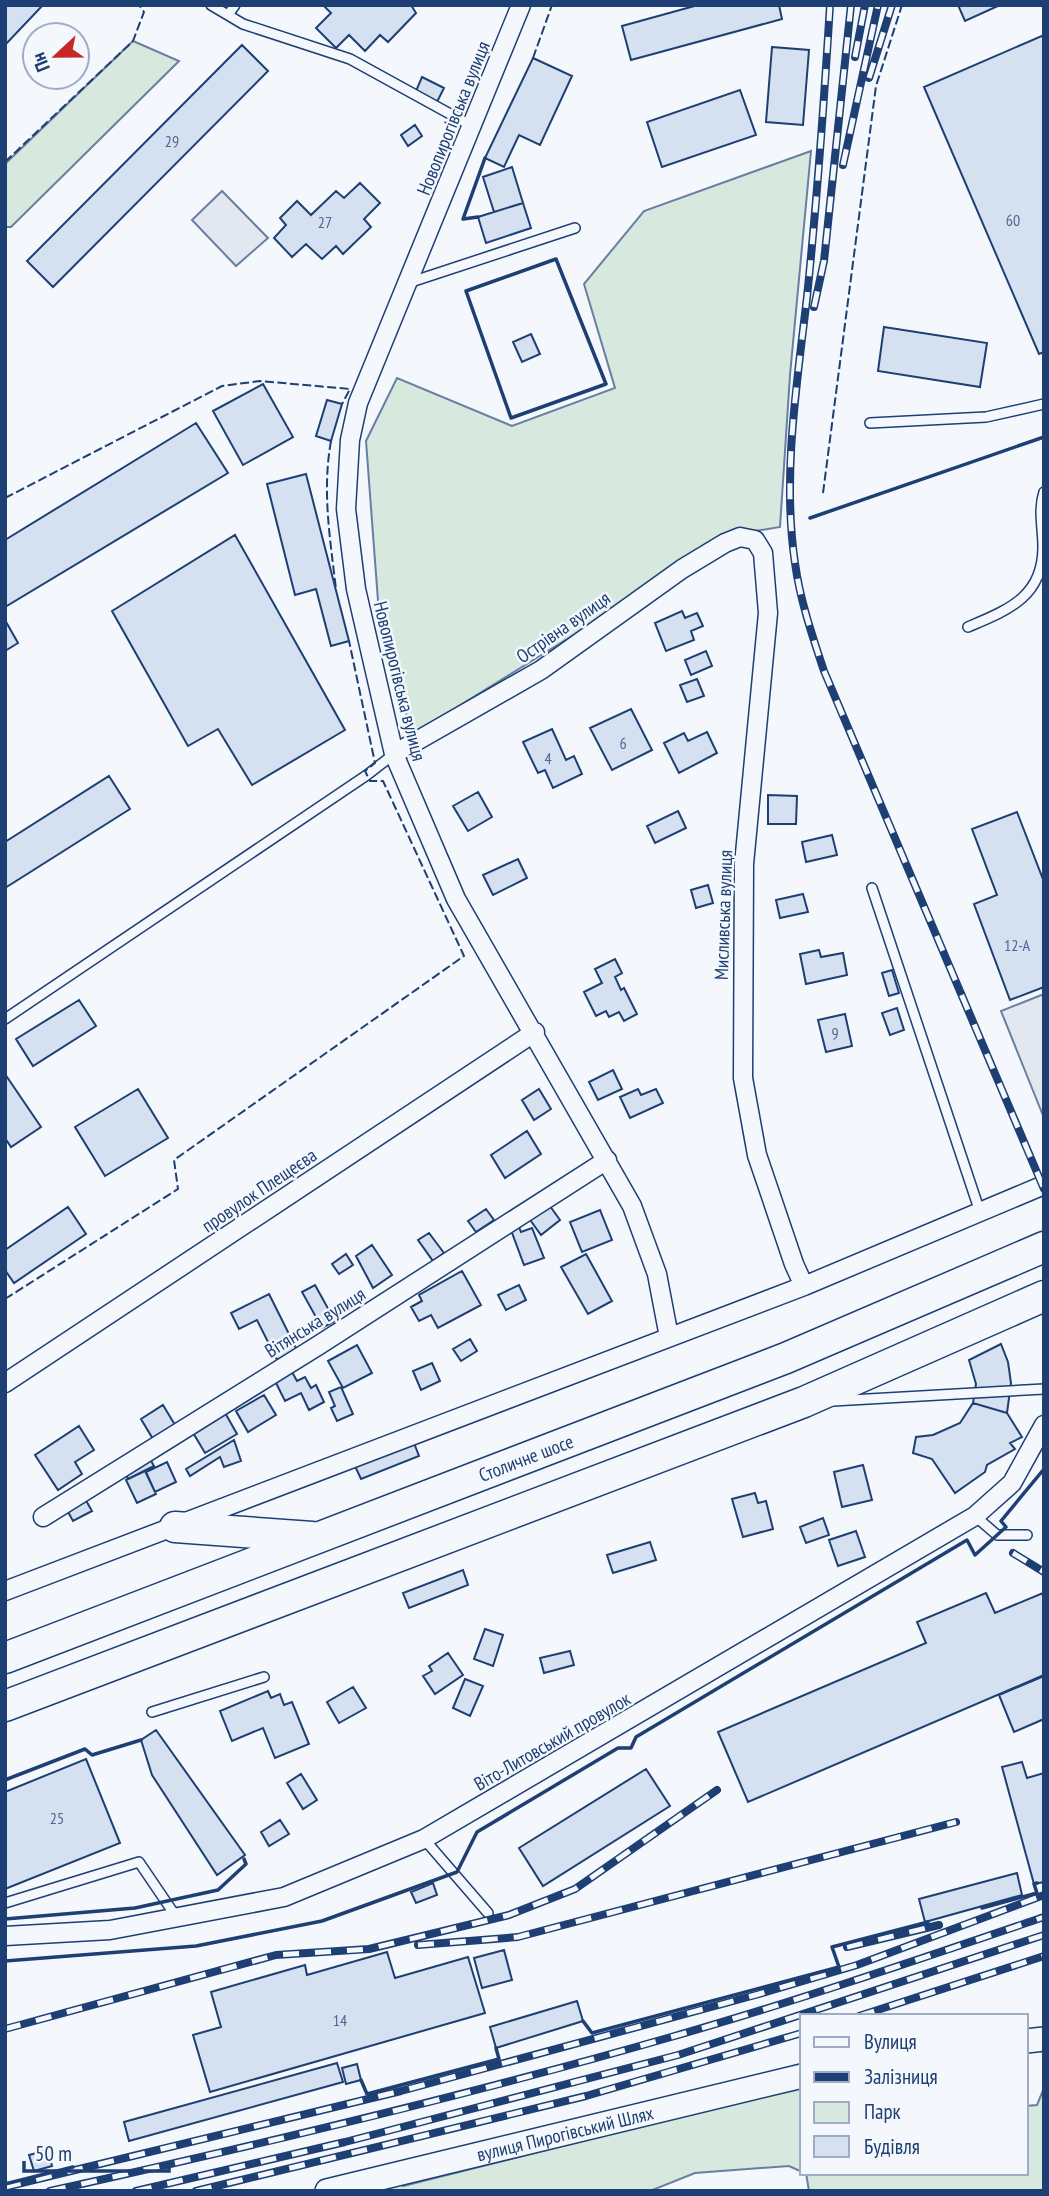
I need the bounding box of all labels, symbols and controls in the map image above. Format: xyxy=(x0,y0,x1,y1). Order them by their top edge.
north arrow xyxy=(21,21,91,91)
street label: Новопирогівська вулиця xyxy=(411,38,495,198)
text: Пн xyxy=(26,49,55,75)
house number: 29 xyxy=(165,131,179,151)
house number: 60 xyxy=(1006,210,1020,230)
house number: 27 xyxy=(318,212,332,232)
street label: Острівна вулиця xyxy=(511,586,615,668)
street label: Новопирогівська вулиця xyxy=(369,599,431,763)
house number: 6 xyxy=(619,733,627,753)
house number: 4 xyxy=(544,748,552,768)
street label: Мисливська вулиця xyxy=(709,850,737,980)
house number: 12-А xyxy=(1004,935,1030,955)
house number: 9 xyxy=(831,1023,839,1043)
street label: провулок Плещеєва xyxy=(197,1143,321,1237)
street label: Вітянська вулиця xyxy=(260,1282,370,1362)
street label: Столичне шосе xyxy=(475,1429,577,1487)
street label: Віто-Литовський провулок xyxy=(470,1686,635,1796)
house number: 25 xyxy=(50,1808,64,1828)
house number: 14 xyxy=(333,2010,347,2030)
legend xyxy=(800,2014,1028,2175)
text: Вулиця xyxy=(864,2028,917,2055)
text: Залізниця xyxy=(864,2063,938,2090)
text: Парк xyxy=(864,2098,901,2125)
street label: вулиця Пирогівський Шлях xyxy=(474,2100,656,2166)
scale bar xyxy=(24,2130,170,2174)
text: Будівля xyxy=(864,2133,920,2160)
text: 50 m xyxy=(35,2140,72,2167)

